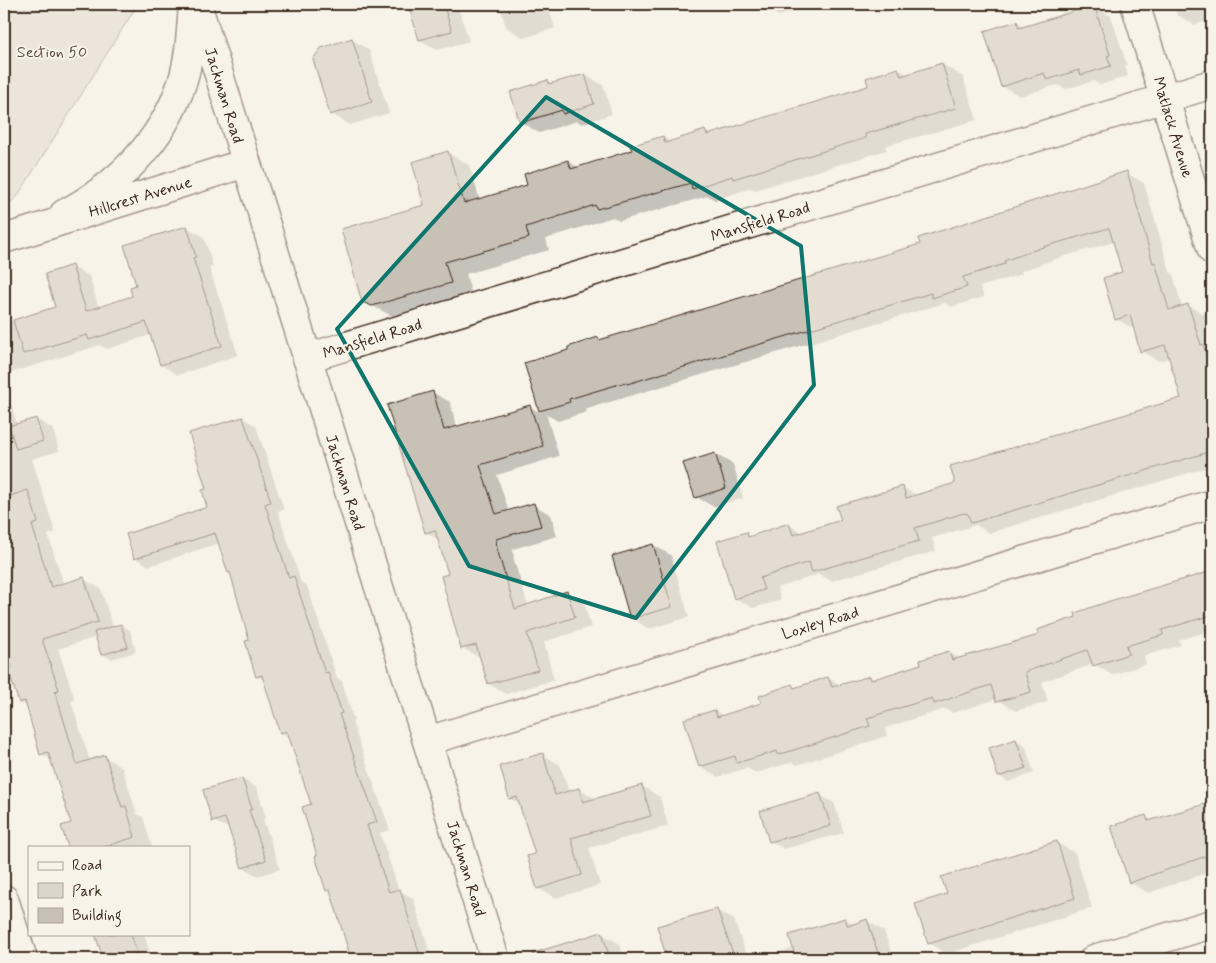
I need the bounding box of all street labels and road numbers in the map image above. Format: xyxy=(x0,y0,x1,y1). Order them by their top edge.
street label: Jackman Road xyxy=(199,45,248,146)
street label: Matlack Avenue xyxy=(1147,74,1198,181)
street label: Hillcrest Avenue xyxy=(86,172,195,223)
street label: Mansfield Road xyxy=(708,197,813,247)
street label: Mansfield Road xyxy=(320,314,425,364)
street label: Jackman Road xyxy=(320,432,369,533)
street label: Loxley Road xyxy=(779,602,861,645)
street label: Jackman Road xyxy=(441,818,490,919)

